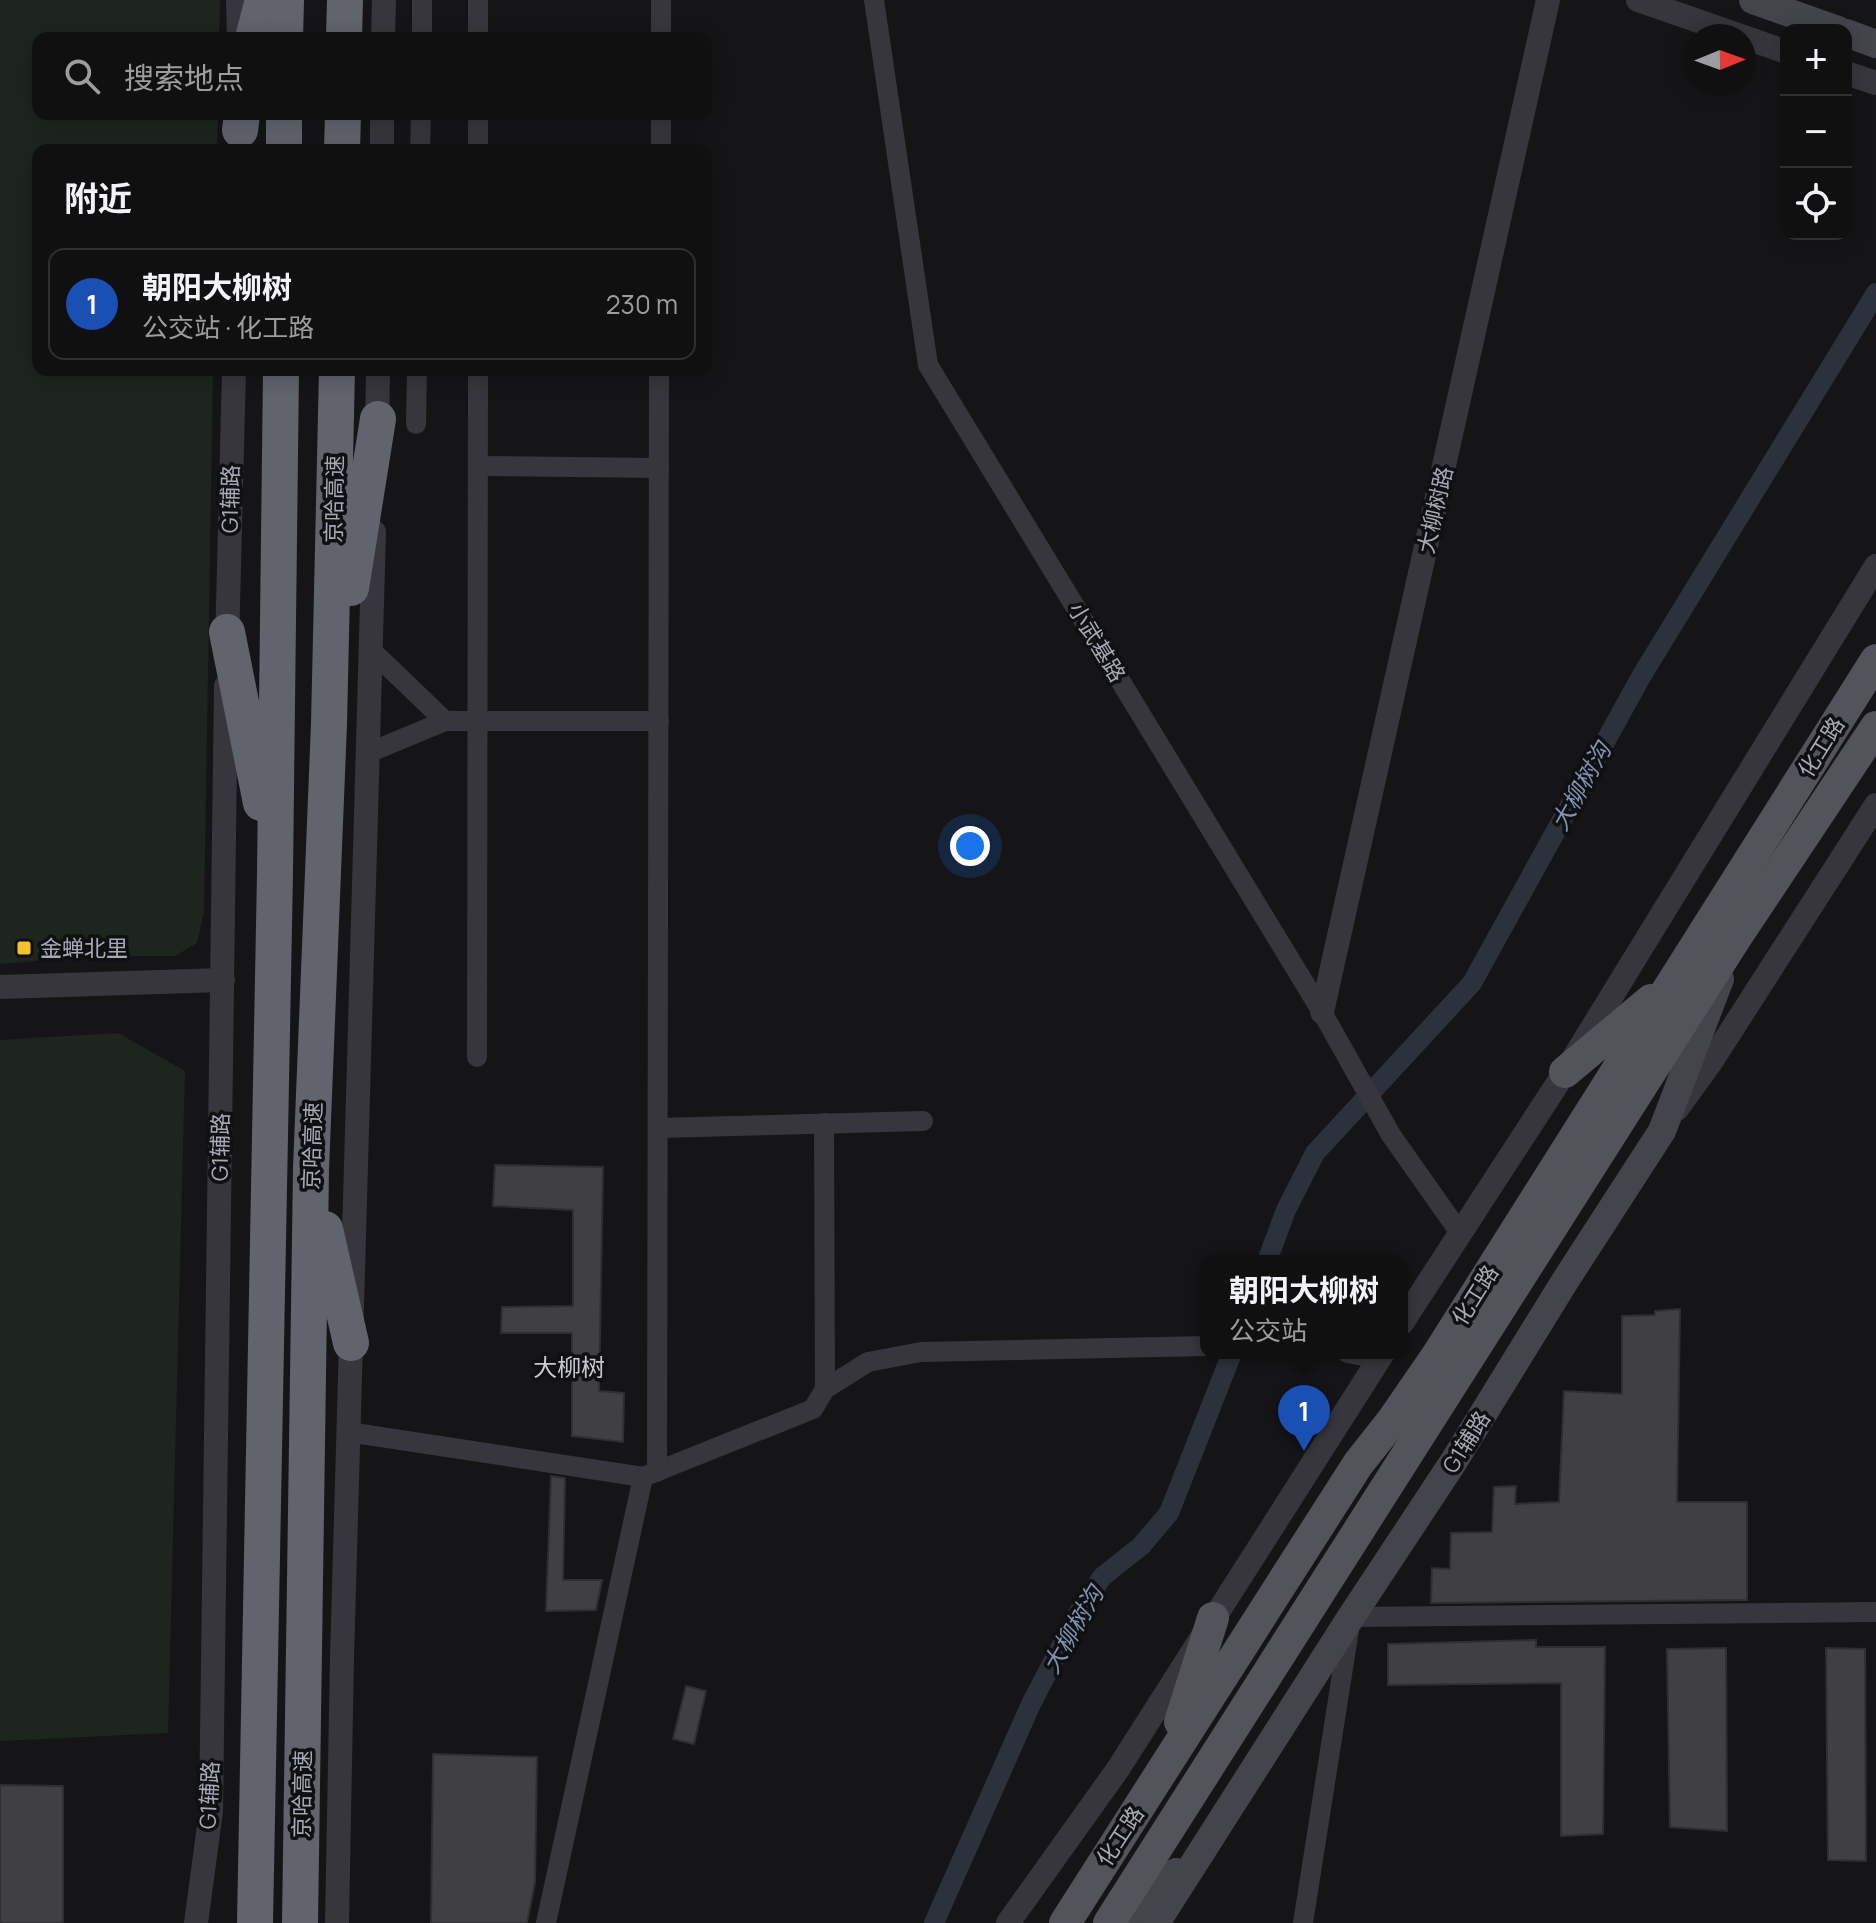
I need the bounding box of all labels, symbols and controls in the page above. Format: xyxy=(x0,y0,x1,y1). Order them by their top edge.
north arrow xyxy=(1684,24,1756,96)
map controls xyxy=(1780,24,1852,240)
button: + xyxy=(1780,24,1852,96)
search box xyxy=(32,32,712,120)
icon: search xyxy=(60,54,104,98)
text: 搜索地点 xyxy=(124,57,244,98)
button: − xyxy=(1780,96,1852,168)
button: locate xyxy=(1780,168,1852,240)
text: 附近 xyxy=(64,175,132,221)
text: 朝阳大柳树 xyxy=(142,266,292,307)
text: 1 xyxy=(86,286,98,322)
text: 230 m xyxy=(606,286,678,322)
text: 公交站 · 化工路 xyxy=(142,309,314,345)
street label: 京哈高速 xyxy=(318,455,350,543)
street label: 大柳树路 xyxy=(1410,464,1460,556)
street label: G1辅路 xyxy=(214,465,246,533)
street label: 小武基路 xyxy=(1061,597,1133,687)
street label: 化工路 xyxy=(1791,711,1851,783)
water label: 大柳树沟 xyxy=(1542,733,1619,836)
your location xyxy=(950,826,990,866)
place label: 金蝉北里 xyxy=(40,933,128,963)
marker: 金蝉北里 xyxy=(15,939,33,957)
street label: 京哈高速 xyxy=(295,1101,329,1191)
street label: G1辅路 xyxy=(204,1113,236,1181)
popup xyxy=(1200,1255,1408,1359)
street label: 化工路 xyxy=(1445,1259,1505,1331)
text: 朝阳大柳树 xyxy=(1229,1269,1379,1310)
text: 公交站 xyxy=(1229,1312,1307,1348)
district label: 大柳树 xyxy=(533,1350,605,1383)
pin: 1 xyxy=(1278,1385,1330,1451)
street label: G1辅路 xyxy=(1435,1405,1497,1479)
water label: 大柳树沟 xyxy=(1034,1577,1112,1679)
street label: 京哈高速 xyxy=(286,1750,318,1838)
street label: G1辅路 xyxy=(192,1760,226,1830)
street label: 化工路 xyxy=(1089,1800,1151,1872)

